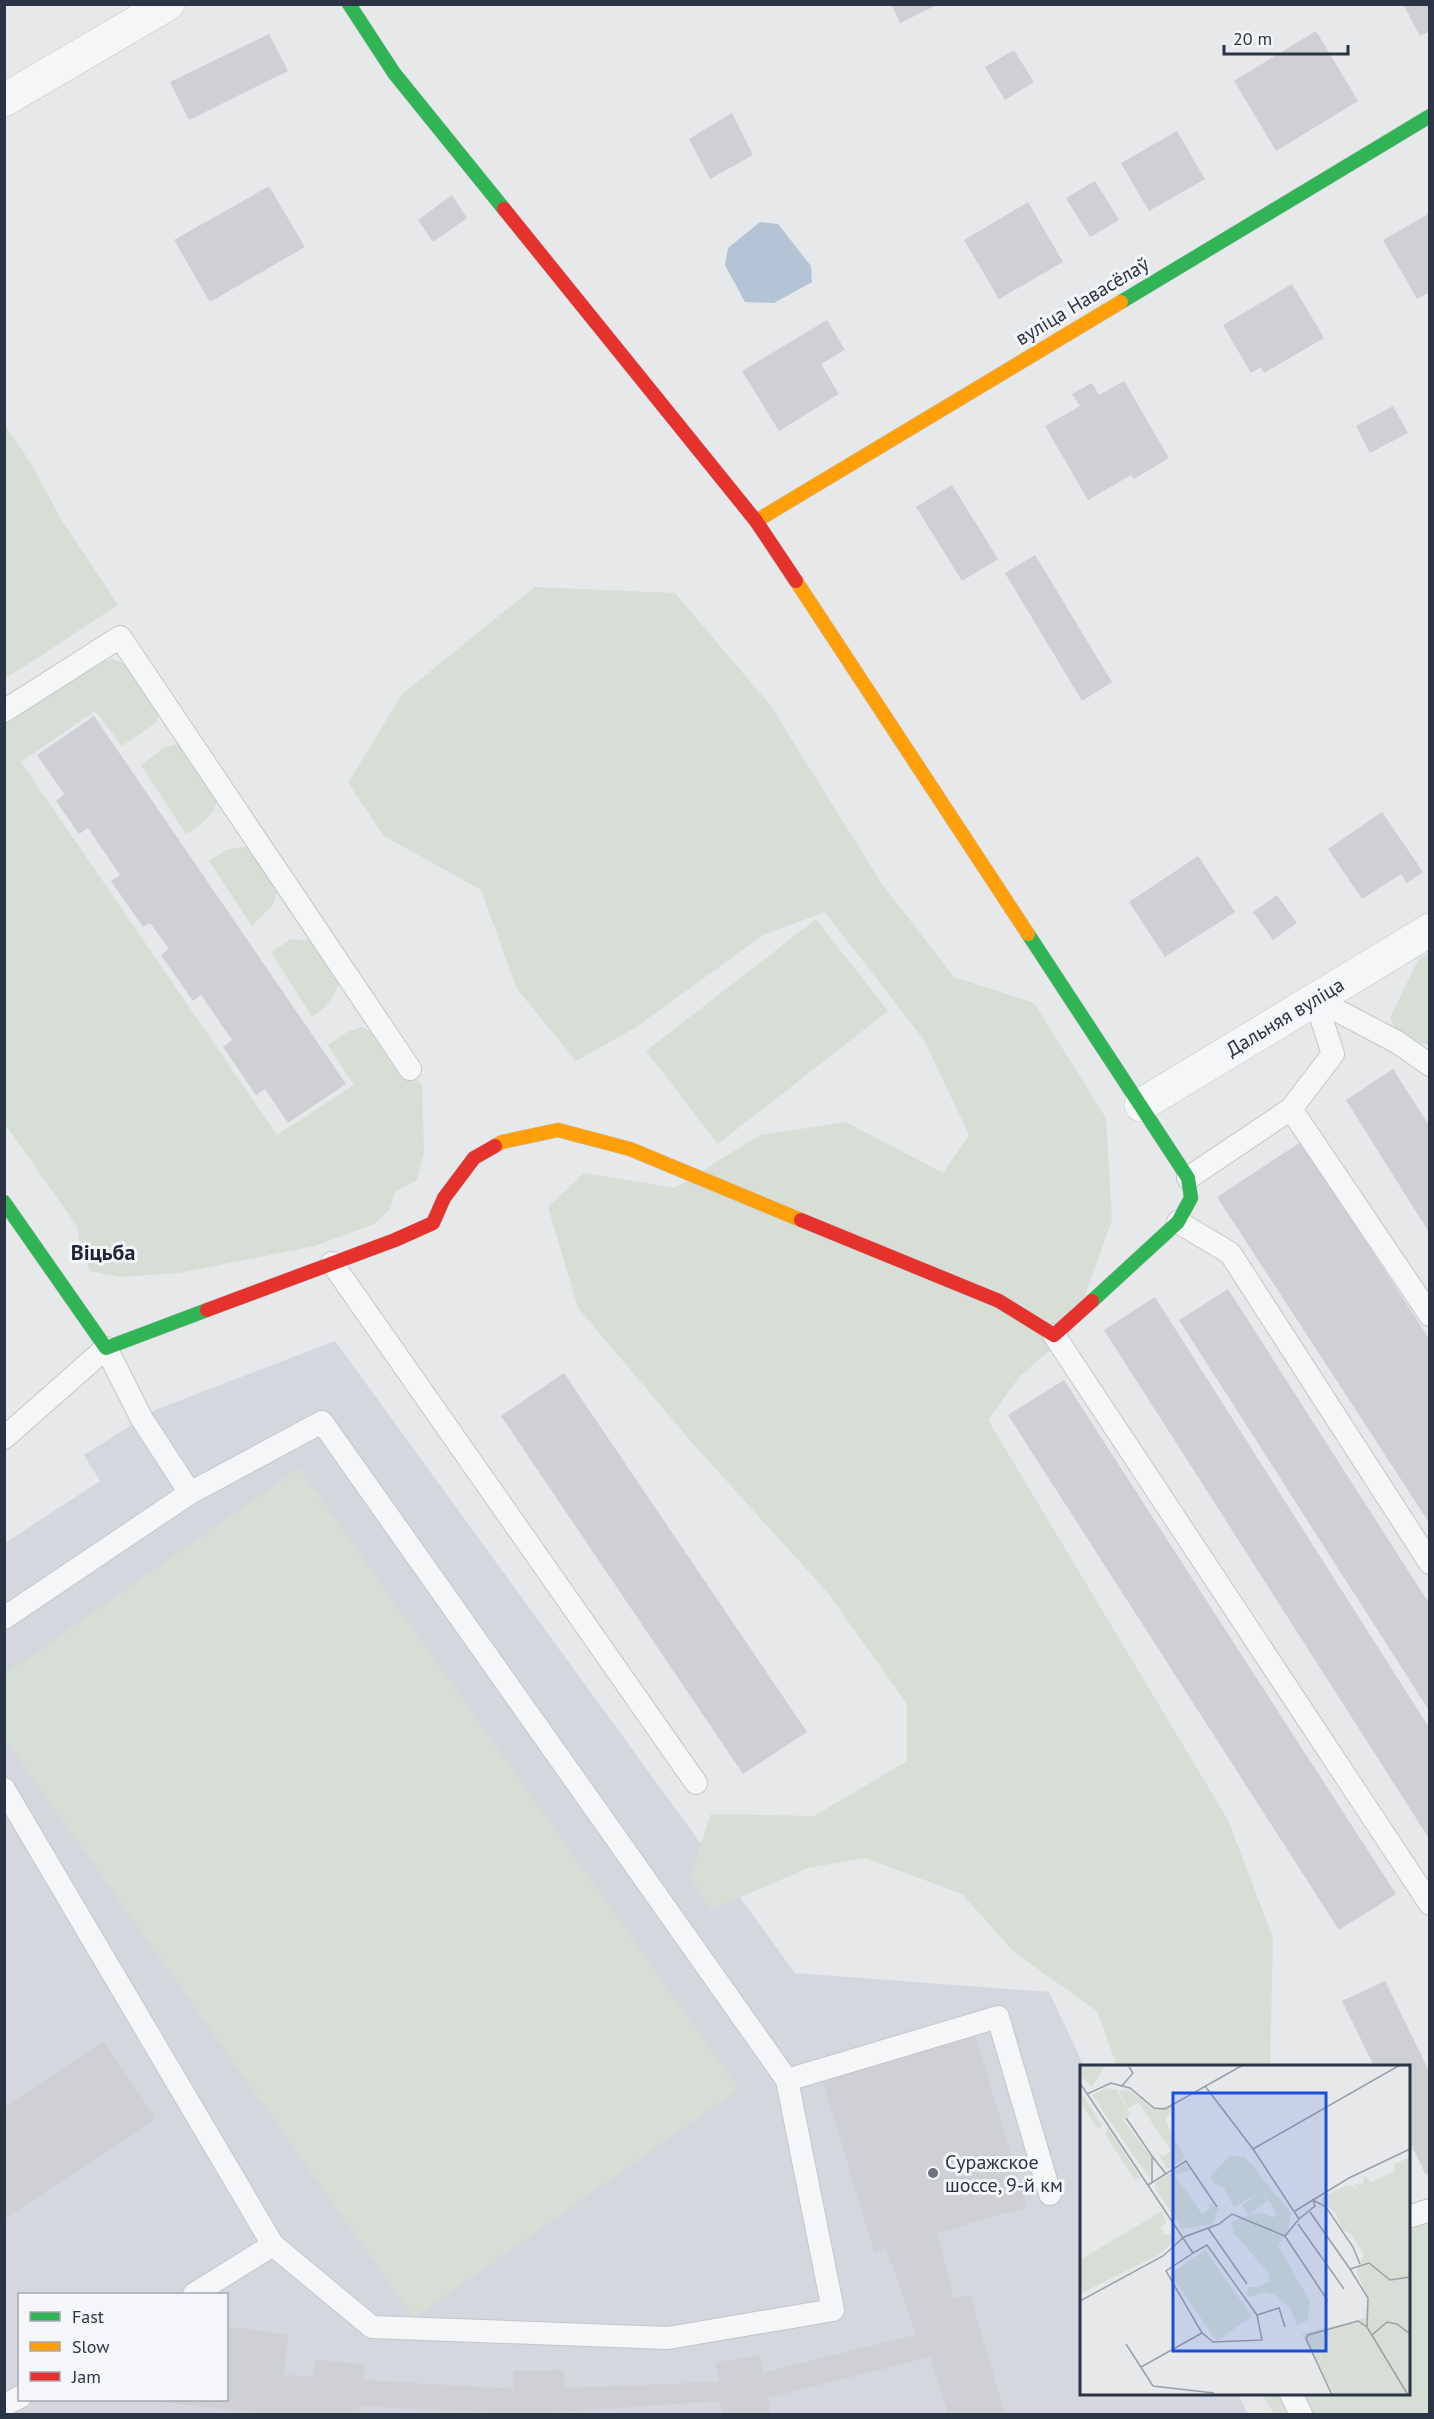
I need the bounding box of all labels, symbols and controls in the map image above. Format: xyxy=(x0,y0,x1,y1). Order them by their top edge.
scale bar xyxy=(1224,18,1348,56)
text: 20 m xyxy=(1233,27,1272,50)
street label: вуліца Навасёлаў xyxy=(1010,250,1154,351)
street label: Дальняя вуліца xyxy=(1221,972,1349,1062)
district label: Віцьба xyxy=(71,1238,135,1266)
inset map xyxy=(1080,2065,1410,2395)
place label: Суражское шоссе, 9-й км xyxy=(945,2149,1063,2198)
marker: Суражское шоссе, 9-й км xyxy=(926,2166,940,2180)
legend xyxy=(18,2293,228,2401)
text: Fast xyxy=(72,2305,104,2328)
text: Slow xyxy=(72,2335,110,2358)
text: Jam xyxy=(71,2365,101,2388)

